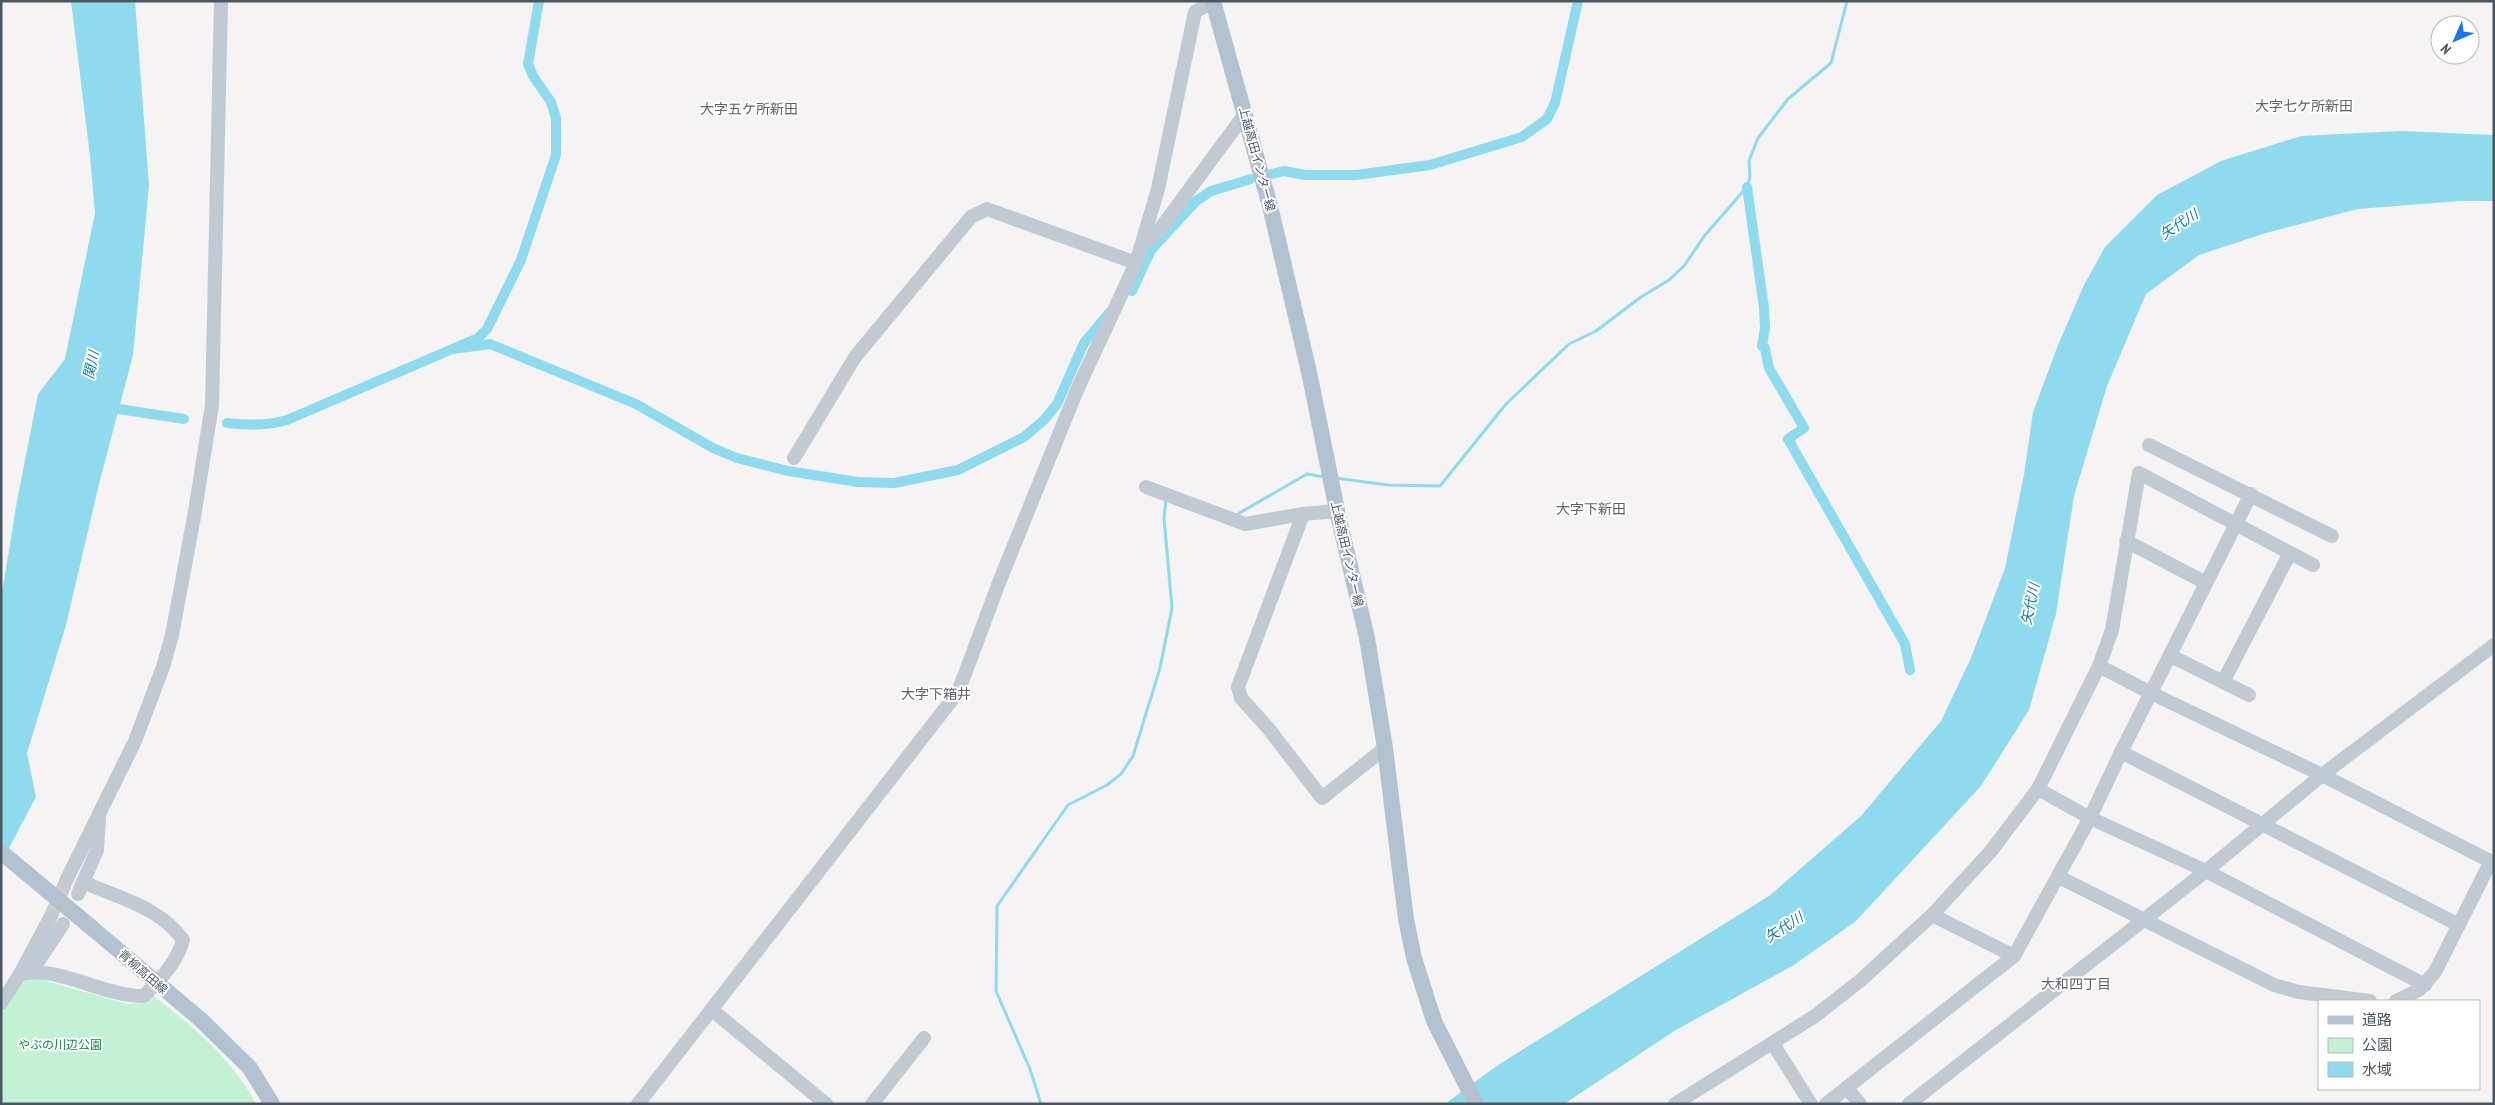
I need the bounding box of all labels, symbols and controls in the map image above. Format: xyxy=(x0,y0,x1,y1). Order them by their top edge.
north arrow xyxy=(2430,15,2480,65)
text: N xyxy=(2437,40,2455,58)
district label: 大字七ケ所新田 xyxy=(2255,97,2353,115)
district label: 大字五ケ所新田 xyxy=(700,100,798,118)
street label: 上越高田インター線 xyxy=(1236,105,1279,213)
water label: 矢代川 xyxy=(2156,204,2203,243)
water label: 関川 xyxy=(79,347,103,381)
street label: 上越高田インター線 xyxy=(1328,500,1367,608)
district label: 大字下新田 xyxy=(1556,500,1626,518)
water label: 矢代川 xyxy=(2017,580,2044,626)
district label: 大字下箱井 xyxy=(901,685,971,703)
water label: 矢代川 xyxy=(1761,907,1808,946)
street label: 青柳高田線 xyxy=(116,946,171,997)
district label: 大和四丁目 xyxy=(2041,975,2111,993)
legend xyxy=(2318,1000,2480,1090)
text: 道路 xyxy=(2362,1010,2392,1029)
text: 公園 xyxy=(2362,1035,2392,1054)
park label: やぶの川辺公園 xyxy=(18,1037,102,1052)
text: 水域 xyxy=(2362,1060,2392,1079)

